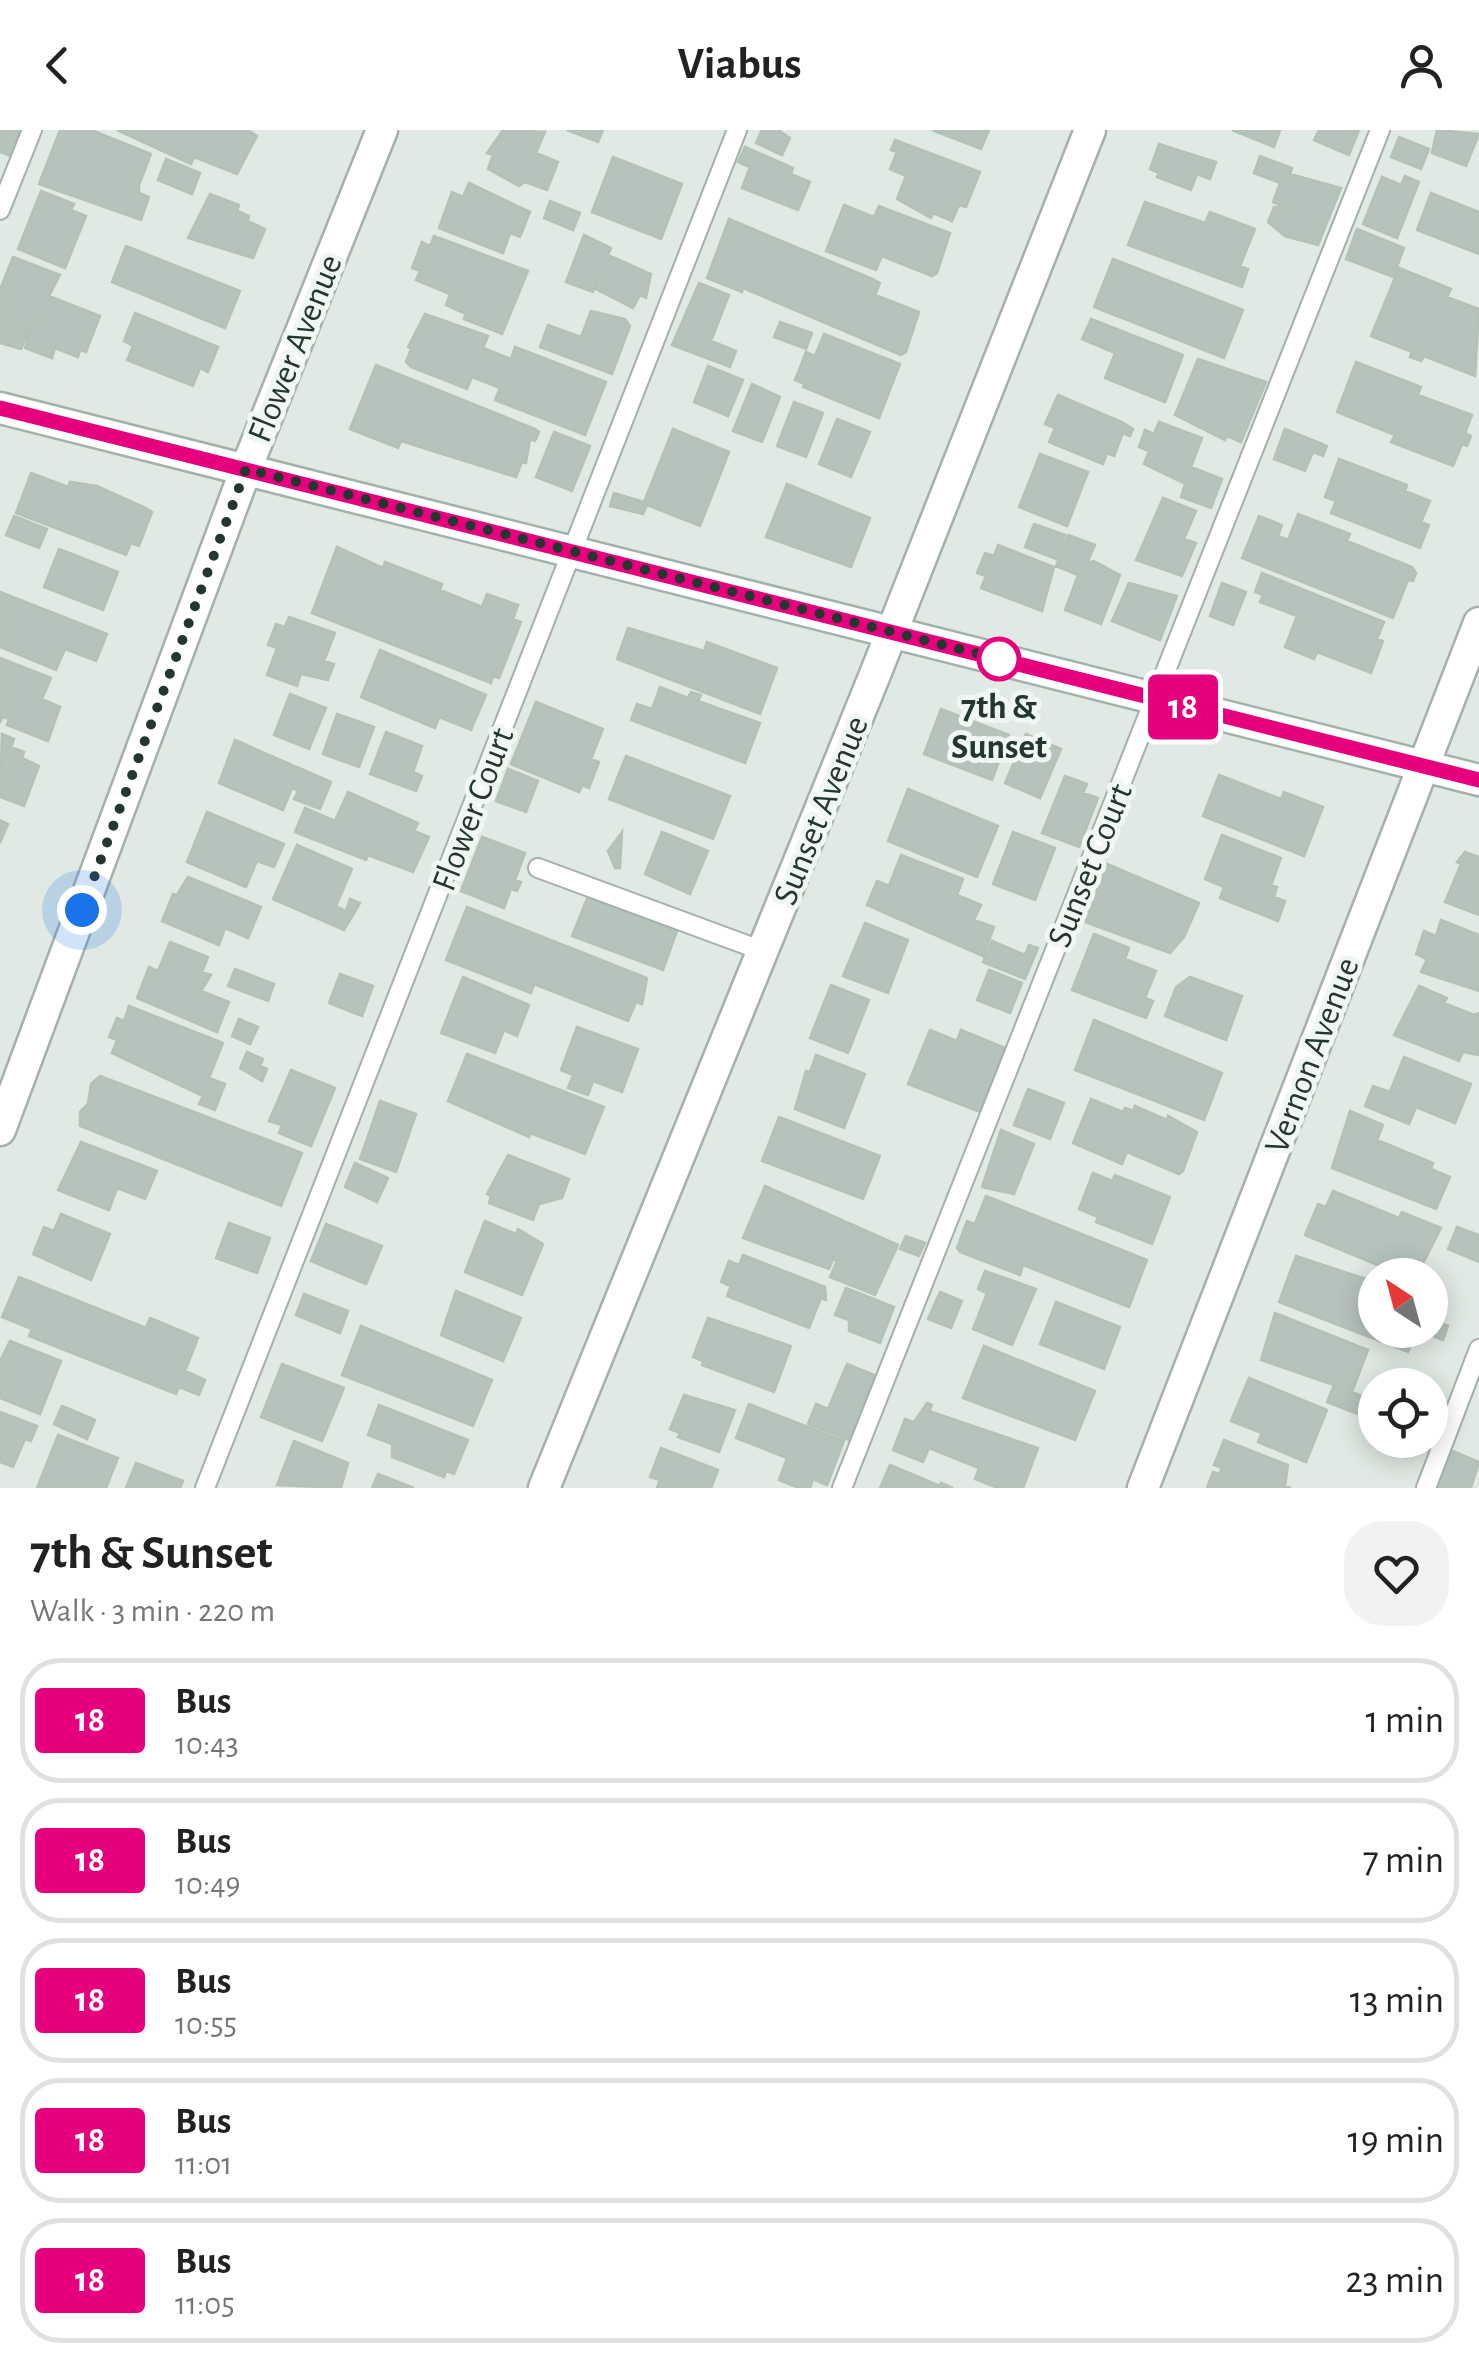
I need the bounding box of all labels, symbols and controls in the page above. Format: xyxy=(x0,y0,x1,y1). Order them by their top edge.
icon: back xyxy=(30,38,85,93)
icon: person xyxy=(1394,38,1449,93)
text: Viabus xyxy=(677,42,802,87)
street label: Flower Avenue xyxy=(242,250,349,447)
marker: 7th & Sunset xyxy=(978,638,1020,680)
line badge: 18 xyxy=(1138,674,1228,740)
place label: 7th & Sunset xyxy=(951,690,1047,765)
text: 18 xyxy=(1168,690,1198,725)
street label: Sunset Avenue xyxy=(768,711,875,910)
street label: Flower Court xyxy=(426,723,520,896)
street label: Sunset Court xyxy=(1042,779,1139,952)
your location xyxy=(57,885,107,935)
street label: Vernon Avenue xyxy=(1259,953,1366,1158)
north arrow xyxy=(1358,1258,1448,1348)
map controls xyxy=(1358,1258,1448,1458)
button: locate xyxy=(1358,1368,1448,1458)
button: heart xyxy=(1344,1521,1449,1626)
text: 7th & Sunset xyxy=(30,1530,273,1578)
text: Walk · 3 min · 220 m xyxy=(30,1595,275,1627)
text: Bus xyxy=(175,1683,231,1721)
text: 1 min xyxy=(1365,1702,1444,1740)
text: 18 xyxy=(75,1703,105,1738)
text: 10:43 xyxy=(175,1728,239,1760)
text: Bus xyxy=(175,1823,231,1861)
text: 7 min xyxy=(1363,1842,1444,1880)
text: 18 xyxy=(75,1843,105,1878)
text: 10:49 xyxy=(175,1868,241,1900)
text: Bus xyxy=(175,1963,231,2001)
text: 13 min xyxy=(1350,1982,1444,2020)
text: 18 xyxy=(75,1983,105,2018)
text: 10:55 xyxy=(175,2008,237,2040)
text: Bus xyxy=(175,2103,231,2141)
text: 19 min xyxy=(1348,2122,1444,2160)
text: 18 xyxy=(75,2123,105,2158)
text: 11:01 xyxy=(175,2148,232,2180)
text: Bus xyxy=(175,2243,231,2281)
text: 23 min xyxy=(1346,2262,1444,2300)
text: 18 xyxy=(75,2263,105,2298)
text: 11:05 xyxy=(175,2288,235,2320)

